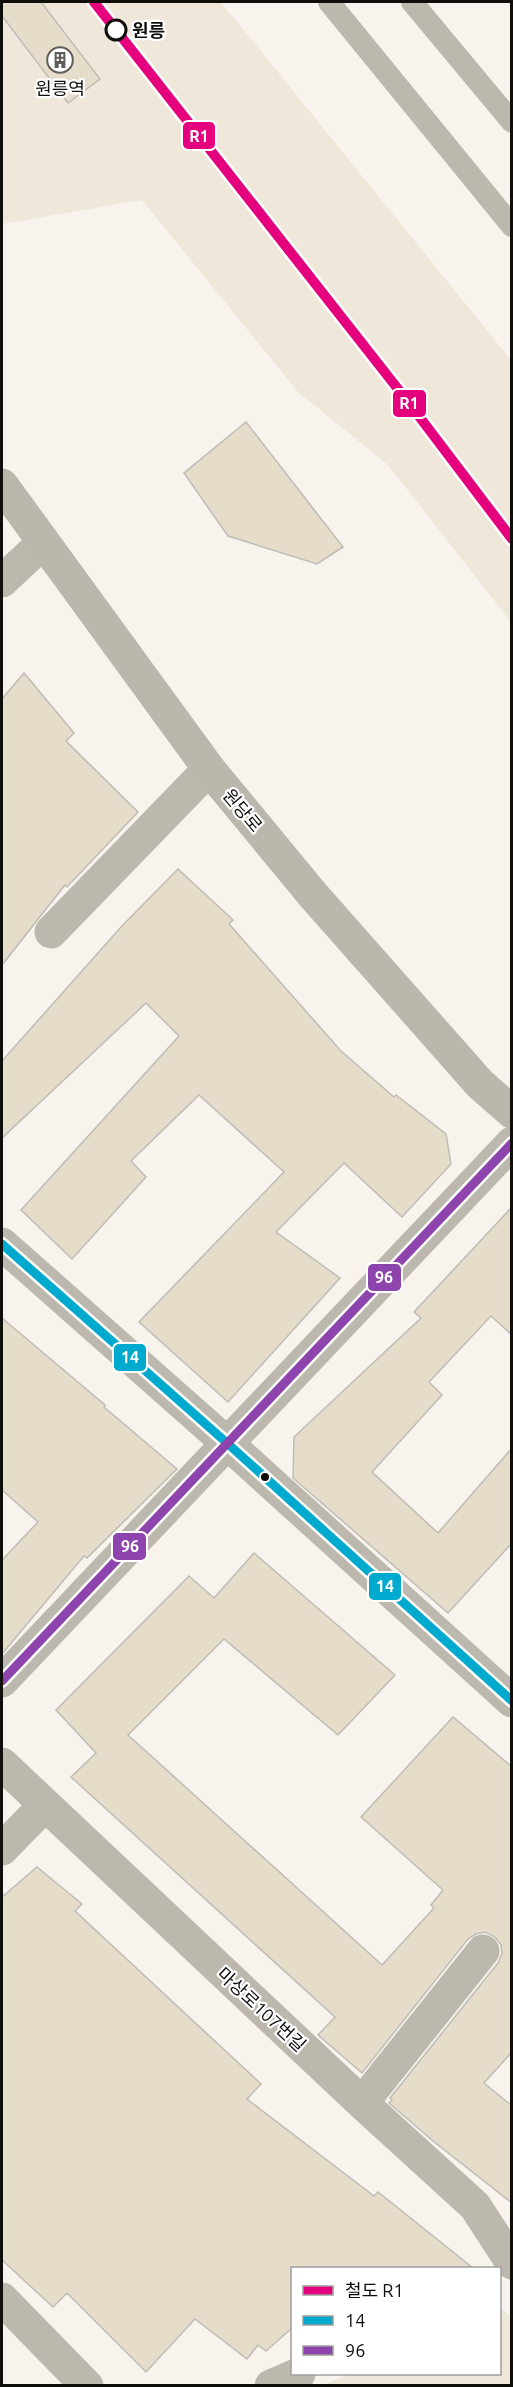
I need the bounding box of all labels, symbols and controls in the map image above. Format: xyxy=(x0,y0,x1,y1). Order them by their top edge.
marker: 원릉 xyxy=(105,19,127,41)
place label: 원릉 xyxy=(132,20,165,40)
building icon: 원릉역 xyxy=(45,45,75,75)
place label: 원릉역 xyxy=(35,78,85,98)
line badge: R1 xyxy=(182,121,216,150)
text: R1 xyxy=(189,127,209,145)
line badge: R1 xyxy=(392,389,427,418)
text: R1 xyxy=(399,394,419,412)
street label: 원당로 xyxy=(219,785,267,835)
line badge: 96 xyxy=(367,1263,402,1292)
text: 96 xyxy=(375,1268,393,1286)
line badge: 14 xyxy=(113,1343,147,1372)
text: 14 xyxy=(121,1348,139,1366)
unlabelled marker xyxy=(259,1471,271,1483)
line badge: 96 xyxy=(112,1532,147,1561)
text: 96 xyxy=(121,1537,139,1555)
line badge: 14 xyxy=(368,1572,402,1601)
text: 14 xyxy=(376,1577,394,1595)
street label: 마상로107번길 xyxy=(214,1963,310,2055)
legend xyxy=(291,2267,501,2375)
text: 철도 R1 xyxy=(345,2280,404,2300)
text: 14 xyxy=(345,2310,365,2330)
text: 96 xyxy=(345,2340,365,2360)

